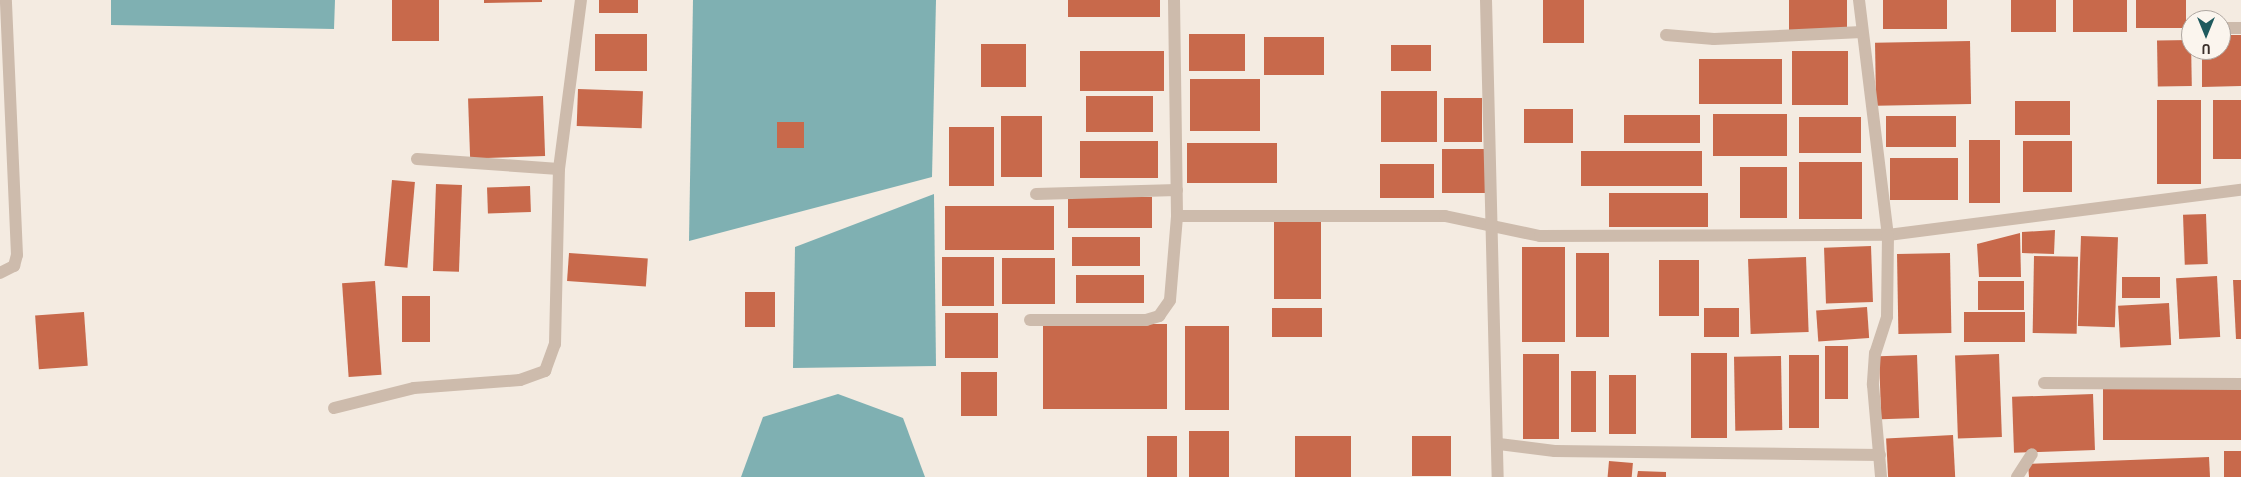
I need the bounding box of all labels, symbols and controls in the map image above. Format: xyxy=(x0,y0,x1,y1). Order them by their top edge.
north arrow xyxy=(2181,10,2231,60)
text: U xyxy=(2202,40,2210,58)

